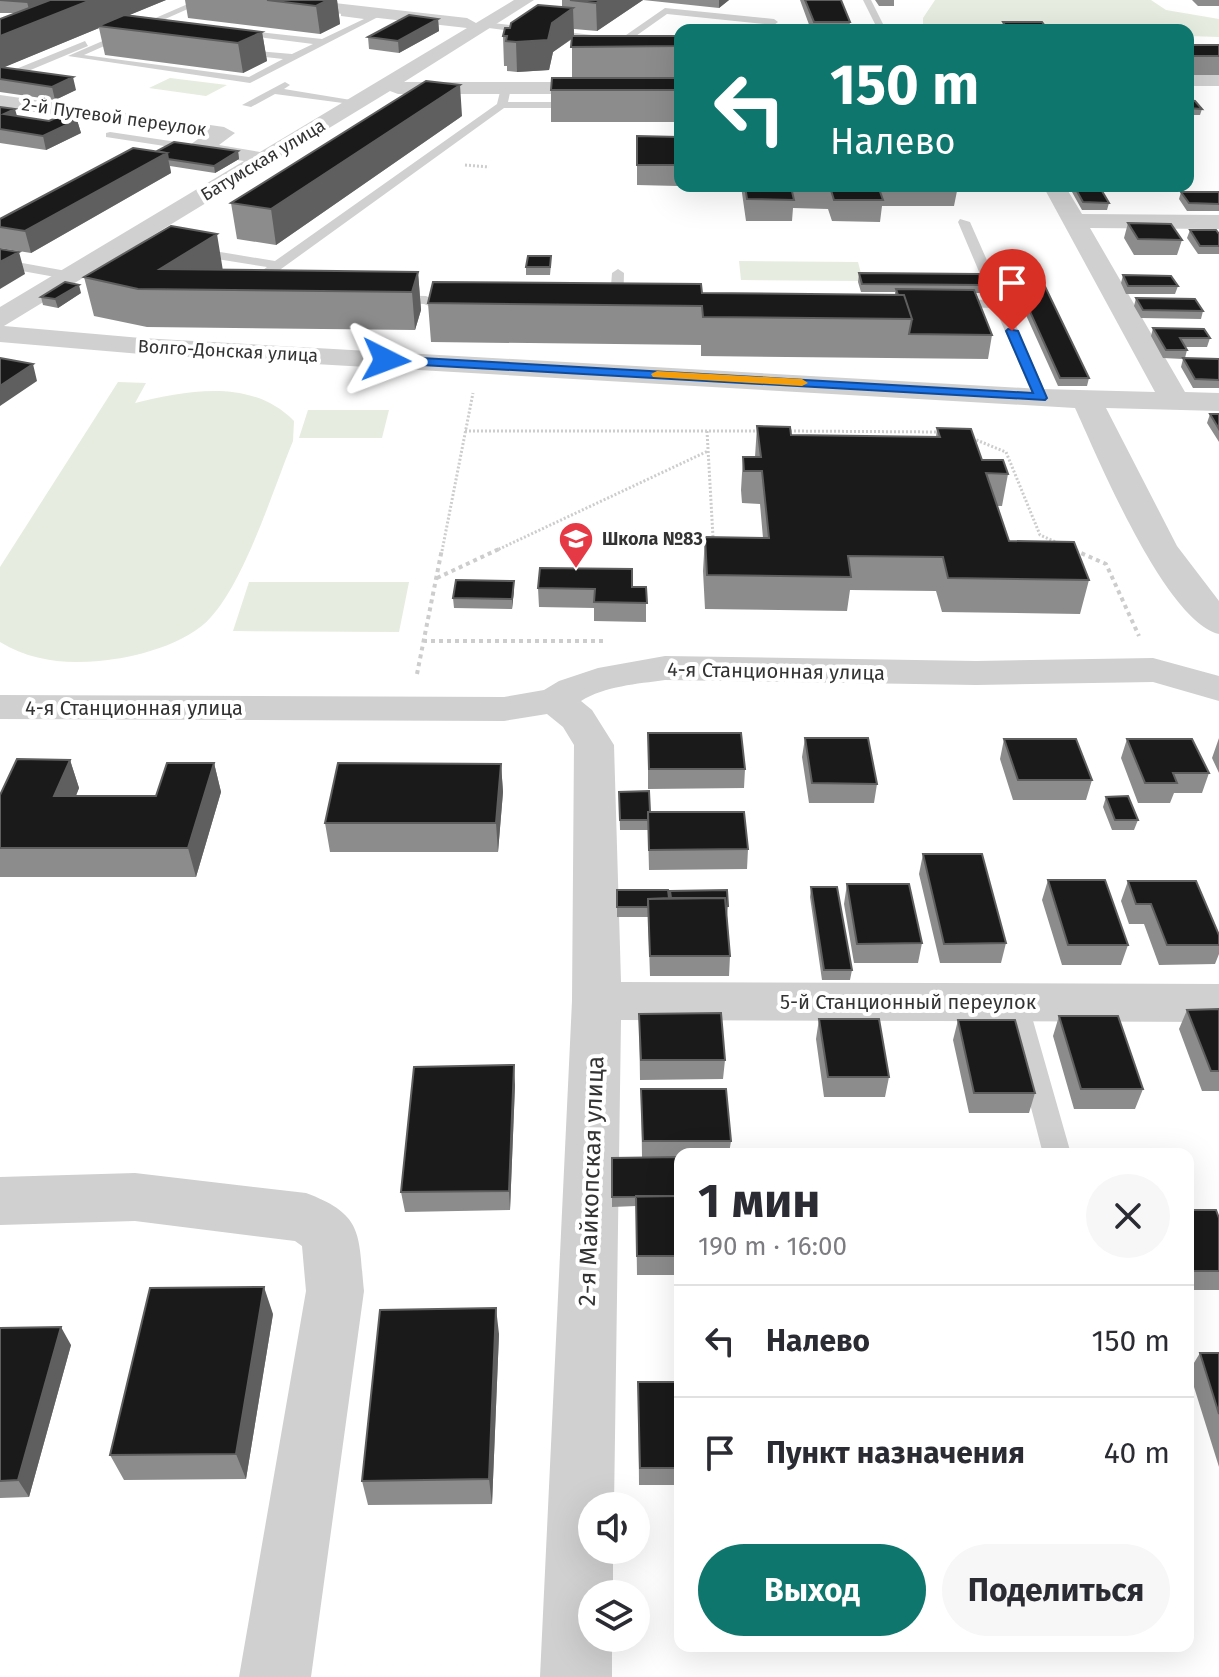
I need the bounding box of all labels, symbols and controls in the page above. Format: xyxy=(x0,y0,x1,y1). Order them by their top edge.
text: 150 m xyxy=(830,52,979,119)
icon: left xyxy=(698,56,802,160)
street label: 2-й Путевой переулок xyxy=(20,93,208,141)
street label: Батумская улица xyxy=(197,114,329,206)
text: Налево xyxy=(830,120,956,164)
pin xyxy=(978,249,1046,331)
icon: arrive xyxy=(990,261,1034,305)
position arrow xyxy=(344,318,428,402)
street label: Волго-Донская улица xyxy=(137,335,319,367)
school or university icon: Школа №83 xyxy=(557,520,595,570)
place label: Школа №83 xyxy=(602,528,703,550)
street label: 4-я Станционная улица xyxy=(667,657,885,685)
street label: 4-я Станционная улица xyxy=(25,696,243,720)
street label: 5-й Станционный переулок xyxy=(780,990,1037,1014)
street label: 2-я Майкопская улица xyxy=(573,1055,609,1307)
text: 1 мин xyxy=(698,1172,820,1230)
button: close xyxy=(1086,1174,1170,1258)
text: 190 m · 16:00 xyxy=(698,1231,847,1262)
icon: left xyxy=(698,1319,742,1363)
text: Налево xyxy=(766,1323,870,1359)
text: 150 m xyxy=(1092,1323,1170,1359)
icon: arrive xyxy=(698,1431,742,1475)
text: Пункт назначения xyxy=(766,1435,1025,1471)
text: 40 m xyxy=(1104,1435,1170,1471)
map controls xyxy=(578,1492,650,1652)
button: sound xyxy=(578,1492,650,1564)
button: Выход xyxy=(698,1544,926,1636)
button: Поделиться xyxy=(942,1544,1170,1636)
button: layers xyxy=(578,1580,650,1652)

